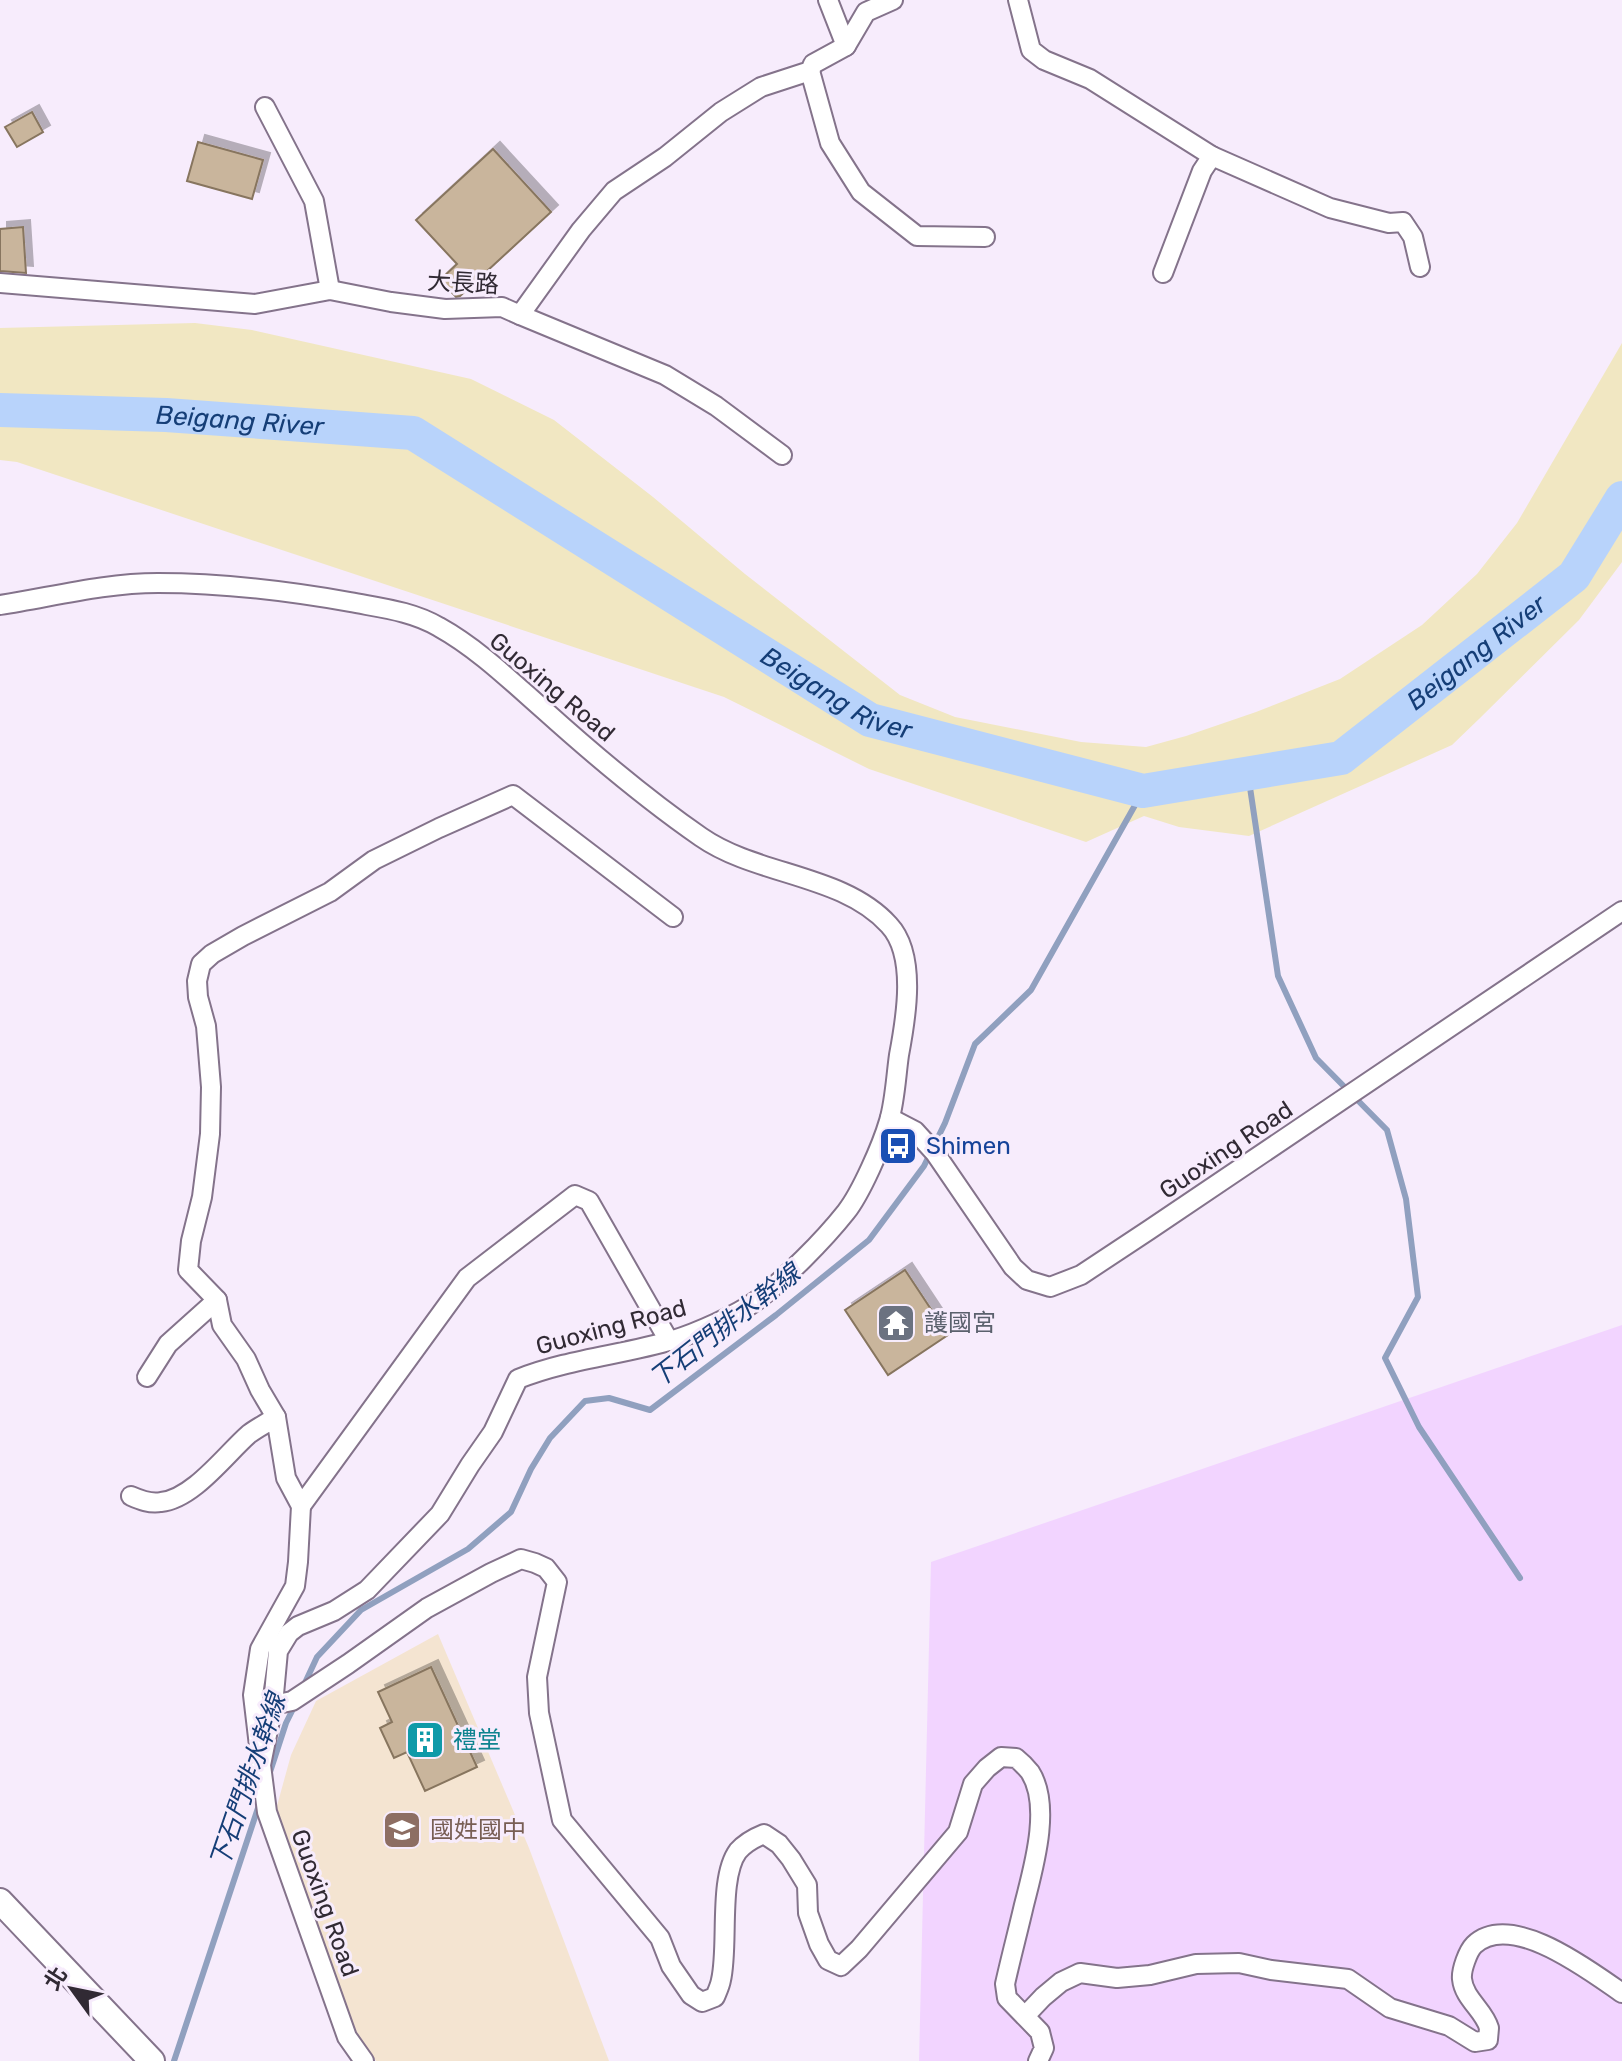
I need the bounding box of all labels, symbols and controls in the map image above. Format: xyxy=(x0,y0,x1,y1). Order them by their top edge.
street label: 大長路 xyxy=(426,267,500,299)
water label: Beigang River xyxy=(155,399,326,442)
water label: Beigang River xyxy=(1400,588,1553,716)
street label: Guoxing Road xyxy=(484,627,620,747)
water label: Beigang River xyxy=(755,640,916,746)
street label: Guoxing Road xyxy=(1154,1095,1298,1205)
bus stop icon: Shimen xyxy=(877,1125,919,1167)
place label: Shimen xyxy=(926,1132,1011,1160)
water label: 下石門排水幹線 xyxy=(644,1256,809,1394)
street label: Guoxing Road xyxy=(533,1293,689,1361)
temple icon: 護國宮 xyxy=(875,1302,917,1344)
place label: 護國宮 xyxy=(924,1309,996,1337)
water label: 下石門排水幹線 xyxy=(204,1687,293,1872)
building icon: 禮堂 xyxy=(404,1719,446,1761)
place label: 禮堂 xyxy=(453,1726,501,1754)
school or university icon: 國姓國中 xyxy=(381,1809,423,1851)
place label: 國姓國中 xyxy=(430,1816,526,1844)
street label: Guoxing Road xyxy=(285,1826,365,1980)
north arrow xyxy=(32,1949,112,2029)
text: 北 xyxy=(38,1962,73,1995)

